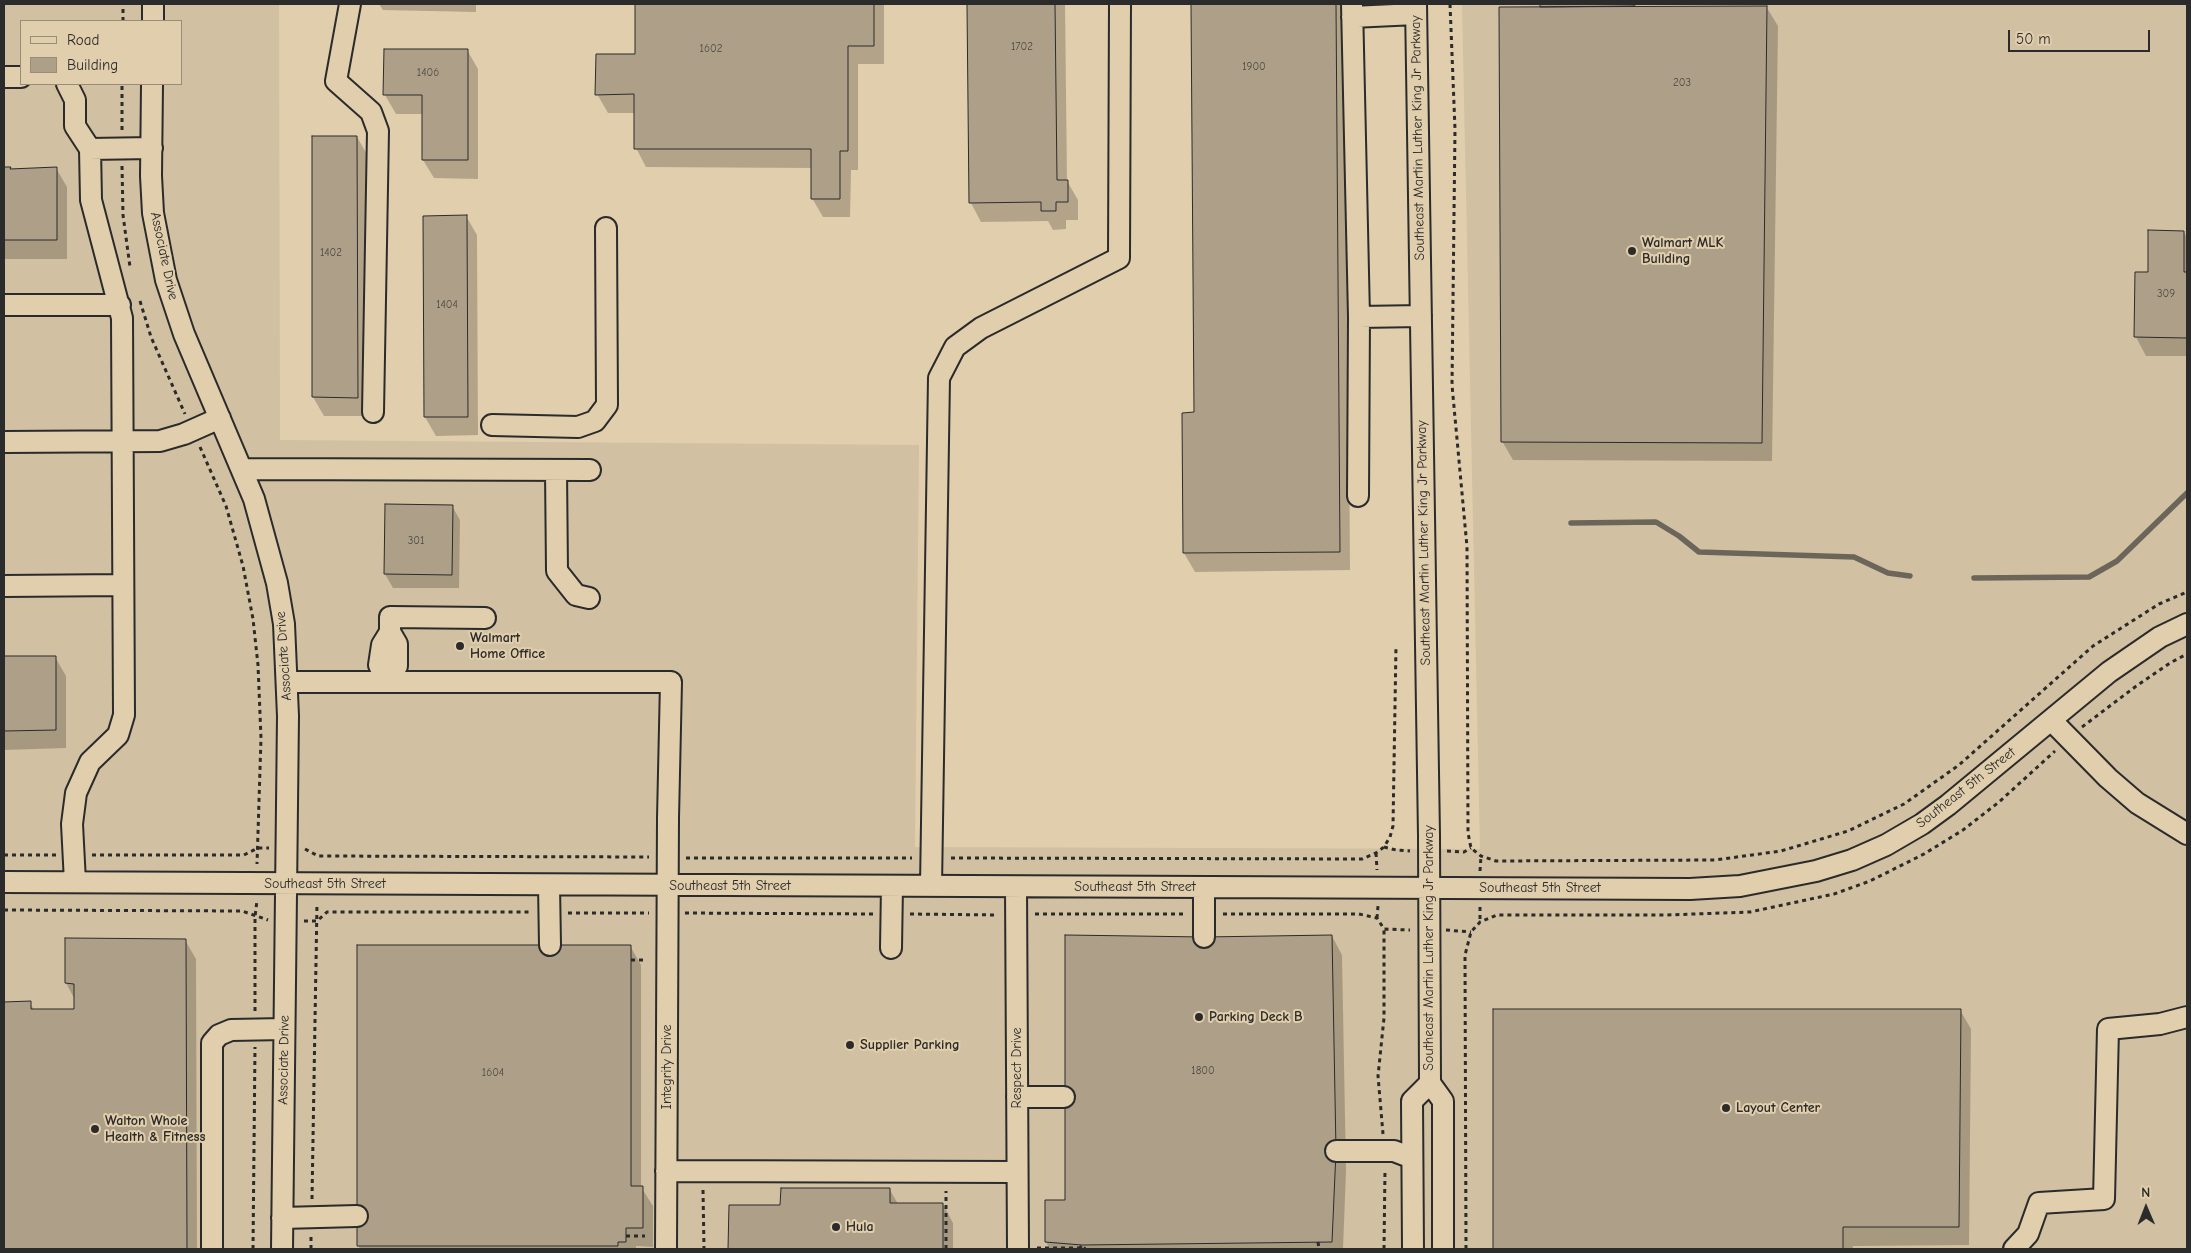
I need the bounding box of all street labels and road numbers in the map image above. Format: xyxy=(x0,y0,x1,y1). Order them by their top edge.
street label: Southeast Martin Luther King Jr Parkway xyxy=(1407,15,1429,261)
street label: Associate Drive xyxy=(146,210,182,302)
street label: Southeast Martin Luther King Jr Parkway xyxy=(1413,420,1435,666)
street label: Associate Drive xyxy=(272,611,296,701)
street label: Southeast 5th Street xyxy=(1913,744,2019,832)
street label: Southeast Martin Luther King Jr Parkway xyxy=(1421,825,1437,1071)
street label: Southeast 5th Street xyxy=(264,876,386,892)
street label: Southeast 5th Street xyxy=(669,878,791,894)
street label: Southeast 5th Street xyxy=(1074,879,1196,895)
street label: Southeast 5th Street xyxy=(1479,880,1601,896)
street label: Associate Drive xyxy=(275,1015,293,1105)
street label: Integrity Drive xyxy=(659,1024,675,1110)
street label: Respect Drive xyxy=(1009,1027,1025,1109)

